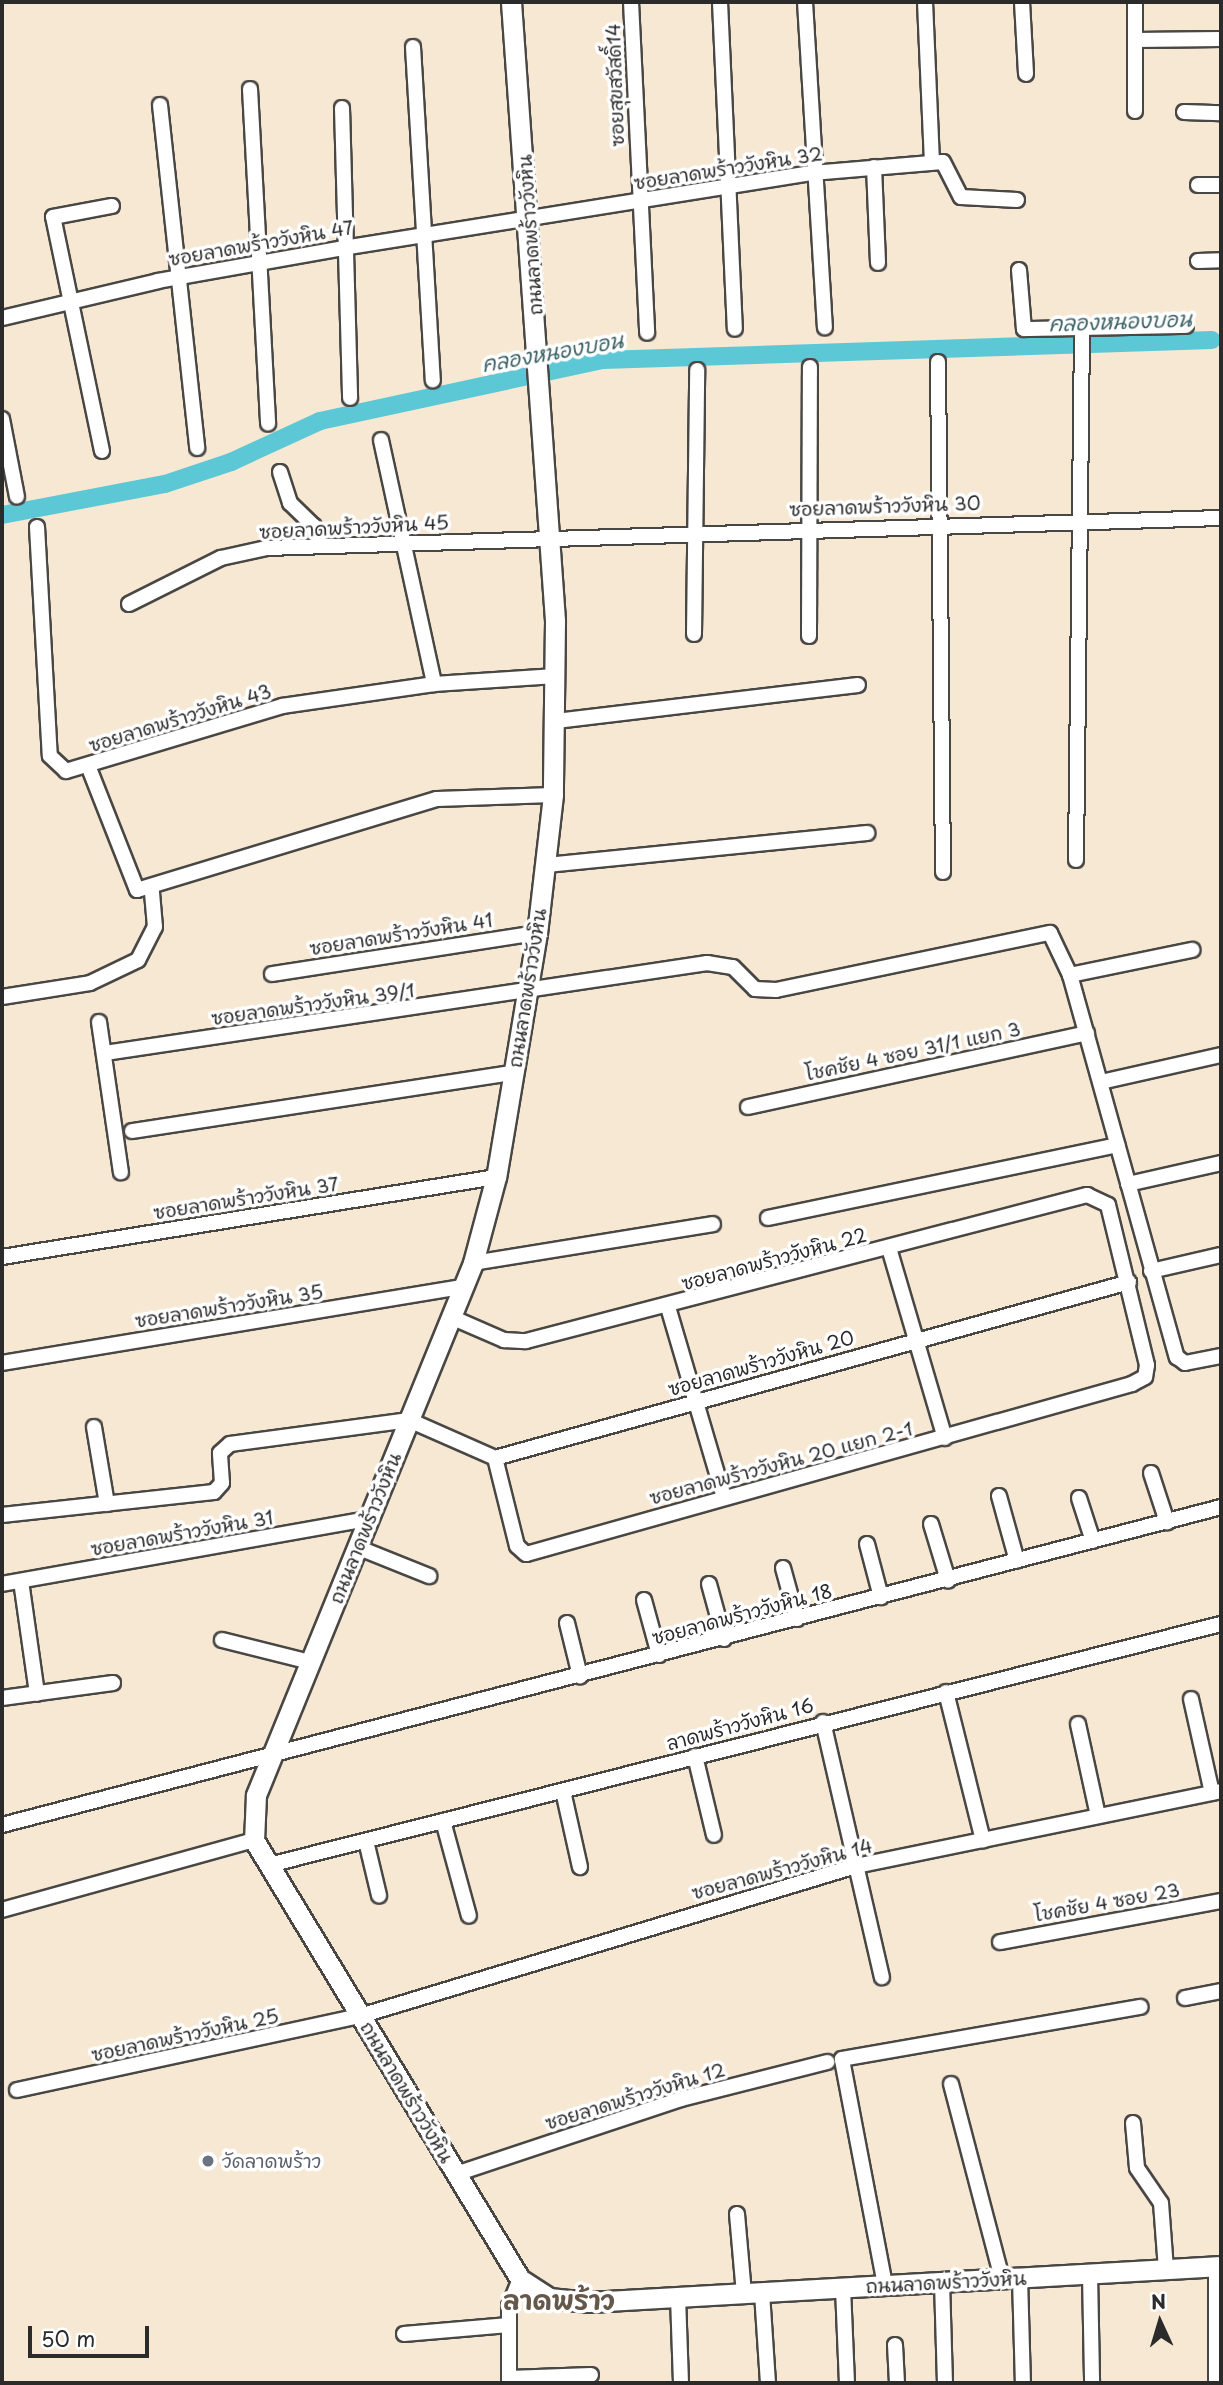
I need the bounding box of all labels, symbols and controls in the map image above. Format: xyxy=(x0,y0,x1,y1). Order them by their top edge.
street label: ซอยสุขสวัสดิ์14 xyxy=(601,23,629,147)
street label: ซอยลาดพร้าววังหิน 32 xyxy=(632,142,824,194)
street label: ถนนลาดพร้าววังหิน xyxy=(513,154,547,316)
street label: ซอยลาดพร้าววังหิน 47 xyxy=(167,216,355,270)
water label: คลองหนองบอน xyxy=(1048,305,1192,335)
water label: คลองหนองบอน xyxy=(480,326,624,376)
street label: ซอยลาดพร้าววังหิน 30 xyxy=(789,491,981,521)
street label: ซอยลาดพร้าววังหิน 45 xyxy=(259,511,449,543)
street label: ซอยลาดพร้าววังหิน 43 xyxy=(86,679,274,757)
street label: ถนนลาดพร้าววังหิน xyxy=(503,907,551,1069)
street label: ซอยลาดพร้าววังหิน 41 xyxy=(308,908,494,960)
street label: ซอยลาดพร้าววังหิน 39/1 xyxy=(210,978,416,1030)
street label: โชคชัย 4 ซอย 31/1 แยก 3 xyxy=(803,1017,1023,1085)
street label: ซอยลาดพร้าววังหิน 37 xyxy=(152,1172,340,1224)
street label: ซอยลาดพร้าววังหิน 22 xyxy=(679,1223,869,1295)
street label: ซอยลาดพร้าววังหิน 35 xyxy=(134,1280,324,1332)
street label: ซอยลาดพร้าววังหิน 20 xyxy=(665,1326,857,1400)
street label: ซอยลาดพร้าววังหิน 20 แยก 2-1 xyxy=(647,1417,915,1509)
street label: ถนนลาดพร้าววังหิน xyxy=(324,1449,406,1607)
street label: ซอยลาดพร้าววังหิน 31 xyxy=(89,1506,275,1560)
street label: ซอยลาดพร้าววังหิน 18 xyxy=(649,1579,835,1649)
street label: ลาดพร้าววังหิน 16 xyxy=(664,1693,816,1755)
street label: ซอยลาดพร้าววังหิน 14 xyxy=(689,1834,875,1904)
street label: โชคชัย 4 ซอย 23 xyxy=(1032,1878,1182,1926)
street label: ซอยลาดพร้าววังหิน 25 xyxy=(90,2004,280,2066)
street label: ถนนลาดพร้าววังหิน xyxy=(356,2017,458,2167)
street label: ซอยลาดพร้าววังหิน 12 xyxy=(542,2058,728,2134)
place label: วัดลาดพร้าว xyxy=(222,2150,321,2172)
marker: วัดลาดพร้าว xyxy=(200,2153,216,2169)
street label: ถนนลาดพร้าววังหิน xyxy=(865,2266,1027,2298)
district label: ลาดพร้าว xyxy=(503,2284,615,2316)
north arrow xyxy=(1125,2287,1195,2357)
text: N xyxy=(1150,2287,1167,2316)
scale bar xyxy=(32,2312,152,2356)
text: 50 m xyxy=(41,2322,95,2354)

